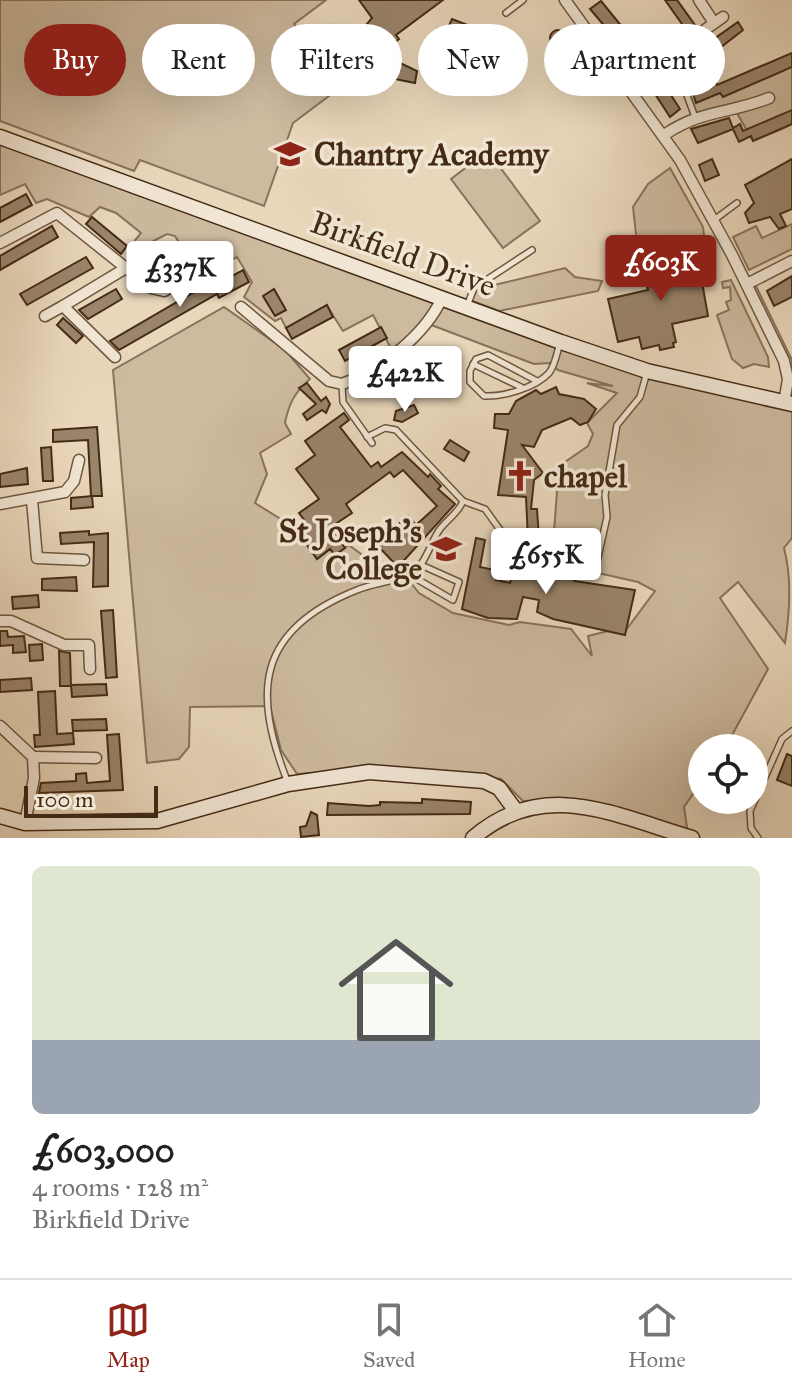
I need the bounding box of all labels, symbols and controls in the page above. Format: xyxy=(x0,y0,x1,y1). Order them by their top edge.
chip: Buy xyxy=(24,24,126,96)
chip: Rent xyxy=(142,24,255,96)
chip: Filters xyxy=(271,24,402,96)
chip: New xyxy=(418,24,528,96)
chip: Apartment xyxy=(544,24,725,96)
place label: Chantry Academy xyxy=(314,135,550,174)
school or university icon: Chantry Academy xyxy=(273,137,307,171)
street label: Birkfield Drive xyxy=(305,203,501,305)
pin: £603K xyxy=(605,235,717,303)
pin: £337K xyxy=(124,241,236,309)
text: £603K xyxy=(623,245,699,277)
text: £337K xyxy=(144,251,216,283)
pin: £422K xyxy=(349,346,461,414)
text: £422K xyxy=(367,356,443,388)
place label: chapel xyxy=(544,457,628,496)
church icon: chapel xyxy=(503,459,537,493)
place label: St Joseph's College xyxy=(279,512,422,588)
pin: £655K xyxy=(490,528,602,596)
school or university icon: St Joseph's College xyxy=(429,532,463,566)
text: £655K xyxy=(509,538,583,570)
map controls xyxy=(688,734,768,814)
button: locate xyxy=(688,734,768,814)
scale bar xyxy=(24,782,158,818)
text: 100 m xyxy=(36,786,93,813)
icon: home xyxy=(324,918,468,1062)
text: £603,000 xyxy=(32,1130,175,1171)
text: 4 rooms · 128 m² xyxy=(32,1171,208,1203)
text: Birkfield Drive xyxy=(32,1203,189,1235)
tab: Map xyxy=(106,1298,150,1373)
tab: Saved xyxy=(363,1298,415,1373)
tab: Home xyxy=(628,1298,686,1373)

